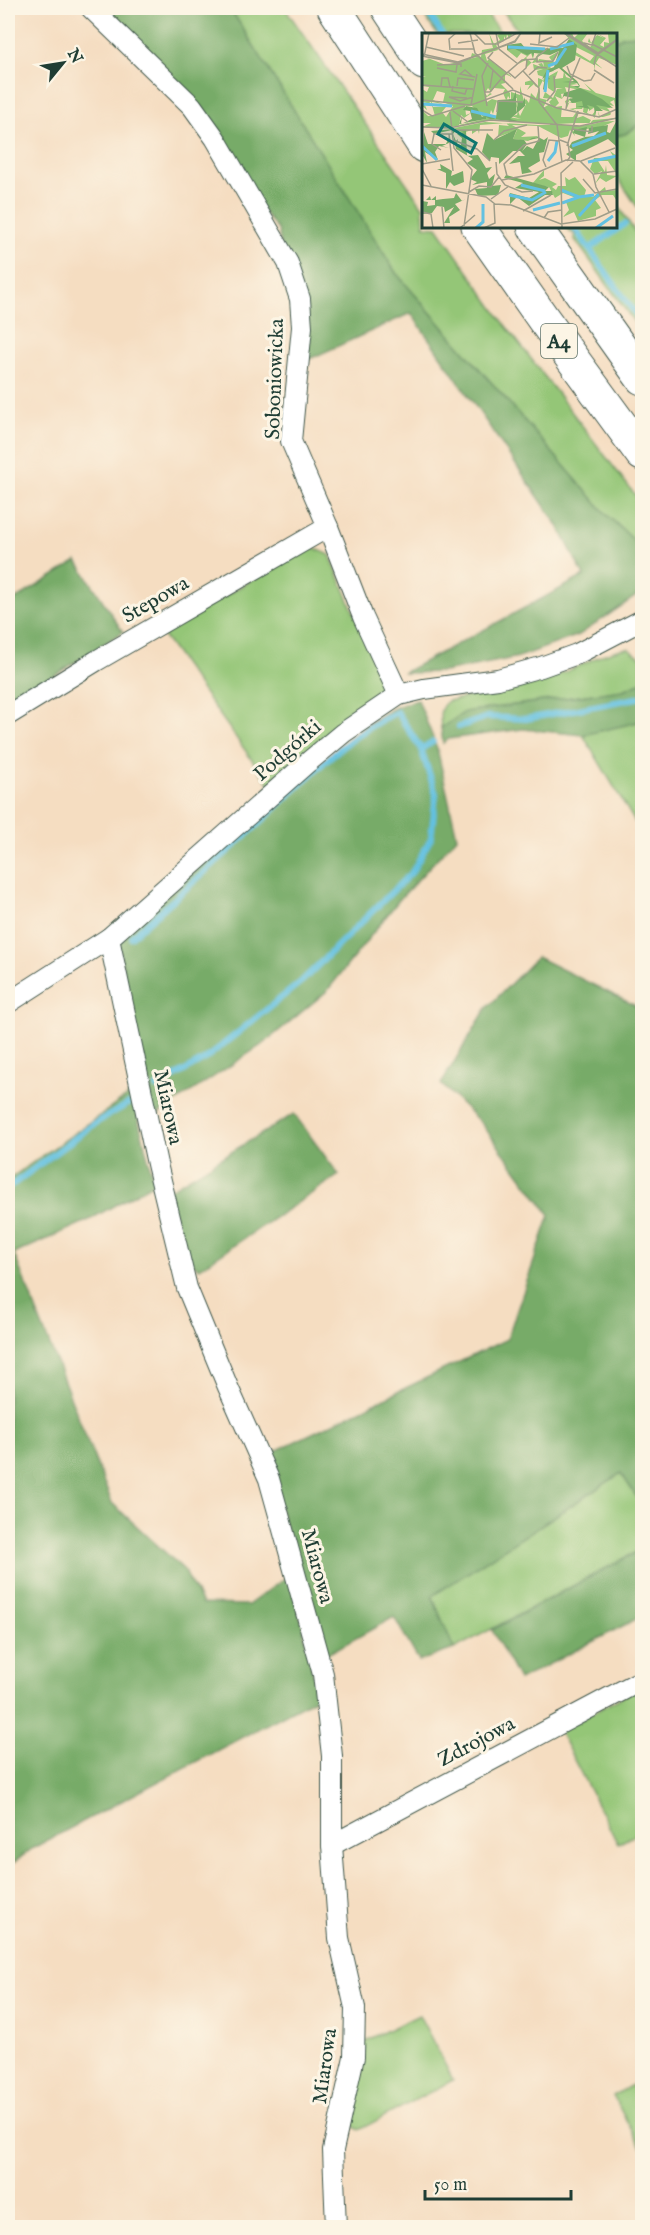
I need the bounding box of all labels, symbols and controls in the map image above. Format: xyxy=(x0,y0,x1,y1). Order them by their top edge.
north arrow xyxy=(33,33,93,93)
inset map xyxy=(422,33,617,228)
text: N xyxy=(62,45,86,68)
street label: Soboniowicka xyxy=(260,317,291,440)
road number: A4 xyxy=(541,324,577,358)
street label: Stepowa xyxy=(117,570,195,630)
street label: Podgórki xyxy=(248,714,328,788)
street label: Miarowa xyxy=(146,1067,189,1148)
street label: Miarowa xyxy=(294,1526,340,1608)
street label: Zdrojowa xyxy=(433,1710,521,1774)
street label: Miarowa xyxy=(307,2026,344,2106)
scale bar xyxy=(425,2163,570,2201)
text: 50 m xyxy=(434,2174,467,2197)

